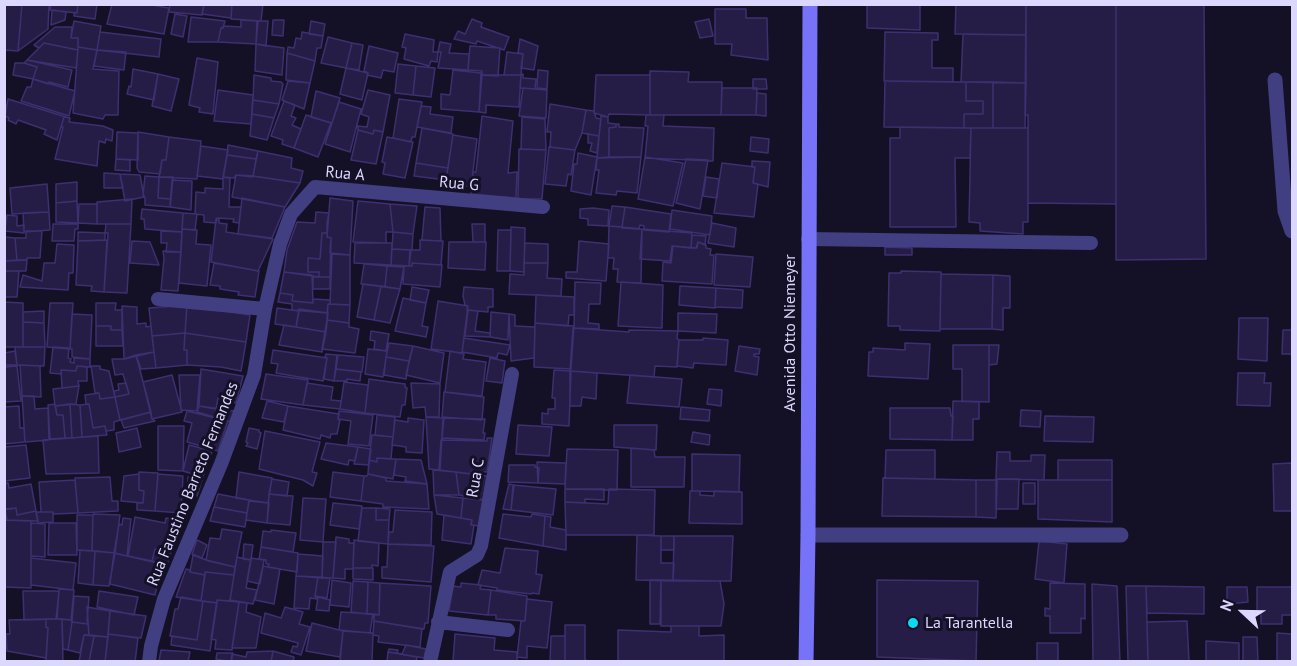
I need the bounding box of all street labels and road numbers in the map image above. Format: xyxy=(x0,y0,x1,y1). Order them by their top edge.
street label: Rua A xyxy=(324,163,366,185)
street label: Rua G xyxy=(438,173,480,195)
street label: Avenida Otto Niemeyer xyxy=(780,254,800,412)
street label: Rua Faustino Barreto Fernandes xyxy=(143,379,243,589)
street label: Rua C xyxy=(463,457,489,499)

